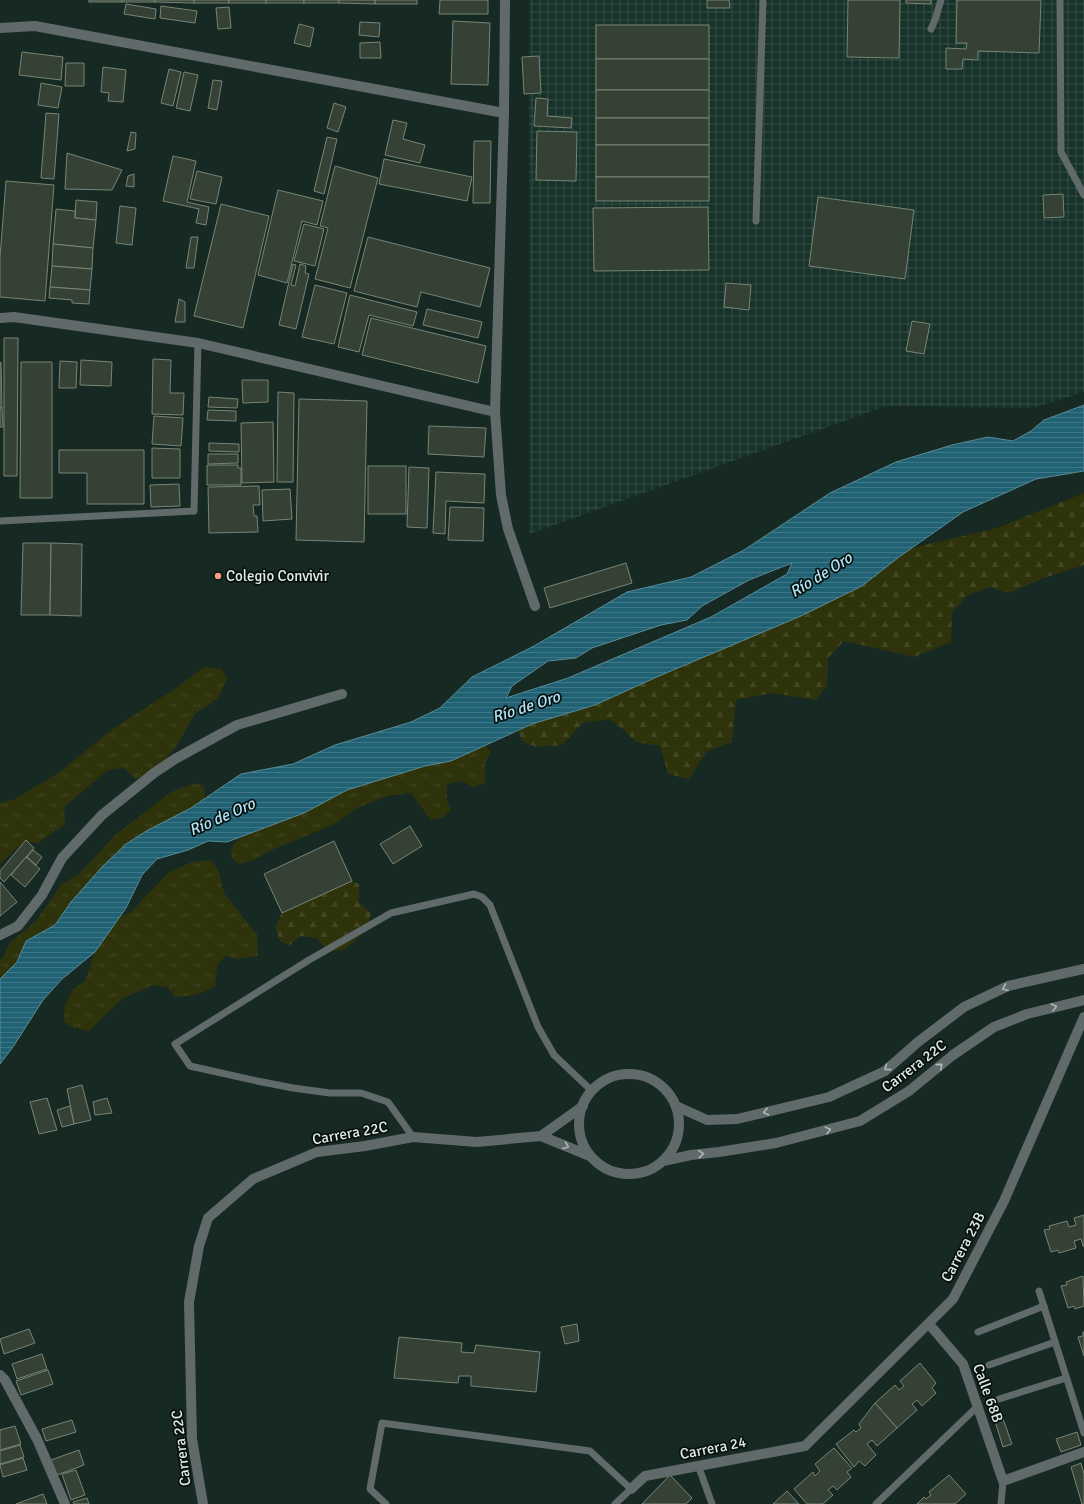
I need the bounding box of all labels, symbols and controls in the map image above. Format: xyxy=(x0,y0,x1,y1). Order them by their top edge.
water label: Río de Oro xyxy=(786,548,857,602)
place label: Colegio Convivir xyxy=(226,567,330,585)
marker: Colegio Convivir xyxy=(213,571,223,581)
water label: Río de Oro xyxy=(490,686,563,727)
water label: Río de Oro xyxy=(186,793,259,840)
one-way arrow xyxy=(1002,983,1010,991)
one-way arrow xyxy=(1050,1003,1057,1012)
street label: Carrera 22C xyxy=(878,1036,950,1096)
one-way arrow xyxy=(935,1063,942,1070)
one-way arrow xyxy=(885,1064,892,1071)
one-way arrow xyxy=(763,1108,769,1116)
street label: Carrera 22C xyxy=(311,1118,389,1148)
one-way arrow xyxy=(825,1126,832,1134)
one-way arrow xyxy=(561,1141,569,1149)
one-way arrow xyxy=(698,1149,704,1158)
street label: Carrera 23B xyxy=(937,1209,989,1285)
street label: Calle 68B xyxy=(969,1361,1007,1425)
street label: Carrera 22C xyxy=(167,1409,195,1487)
street label: Carrera 24 xyxy=(678,1433,748,1463)

